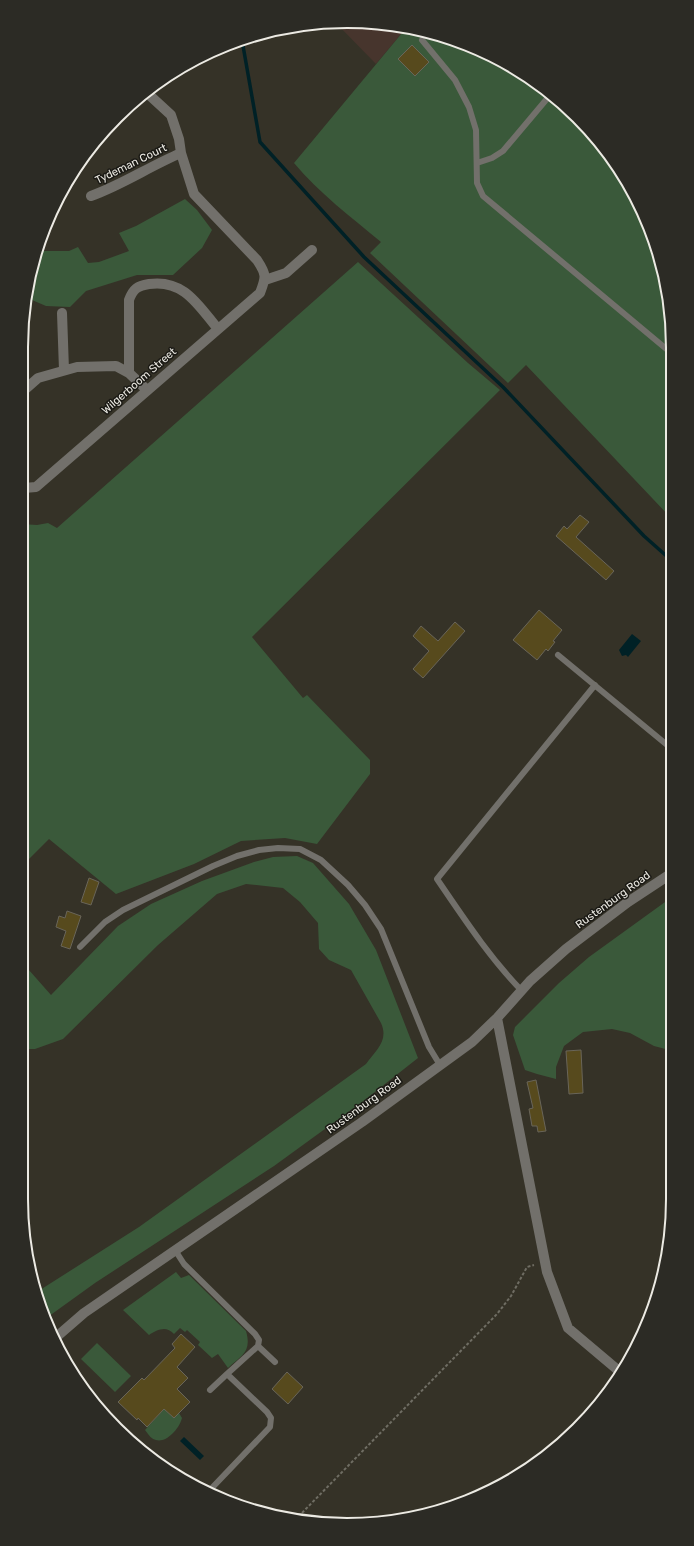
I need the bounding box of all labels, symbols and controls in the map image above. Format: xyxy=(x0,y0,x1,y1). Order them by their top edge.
street label: Tydeman Court xyxy=(93,141,170,187)
street label: Wilgerboom Street xyxy=(99,345,179,417)
street label: Rustenburg Road xyxy=(573,869,653,931)
street label: Rustenburg Road xyxy=(324,1074,404,1136)

